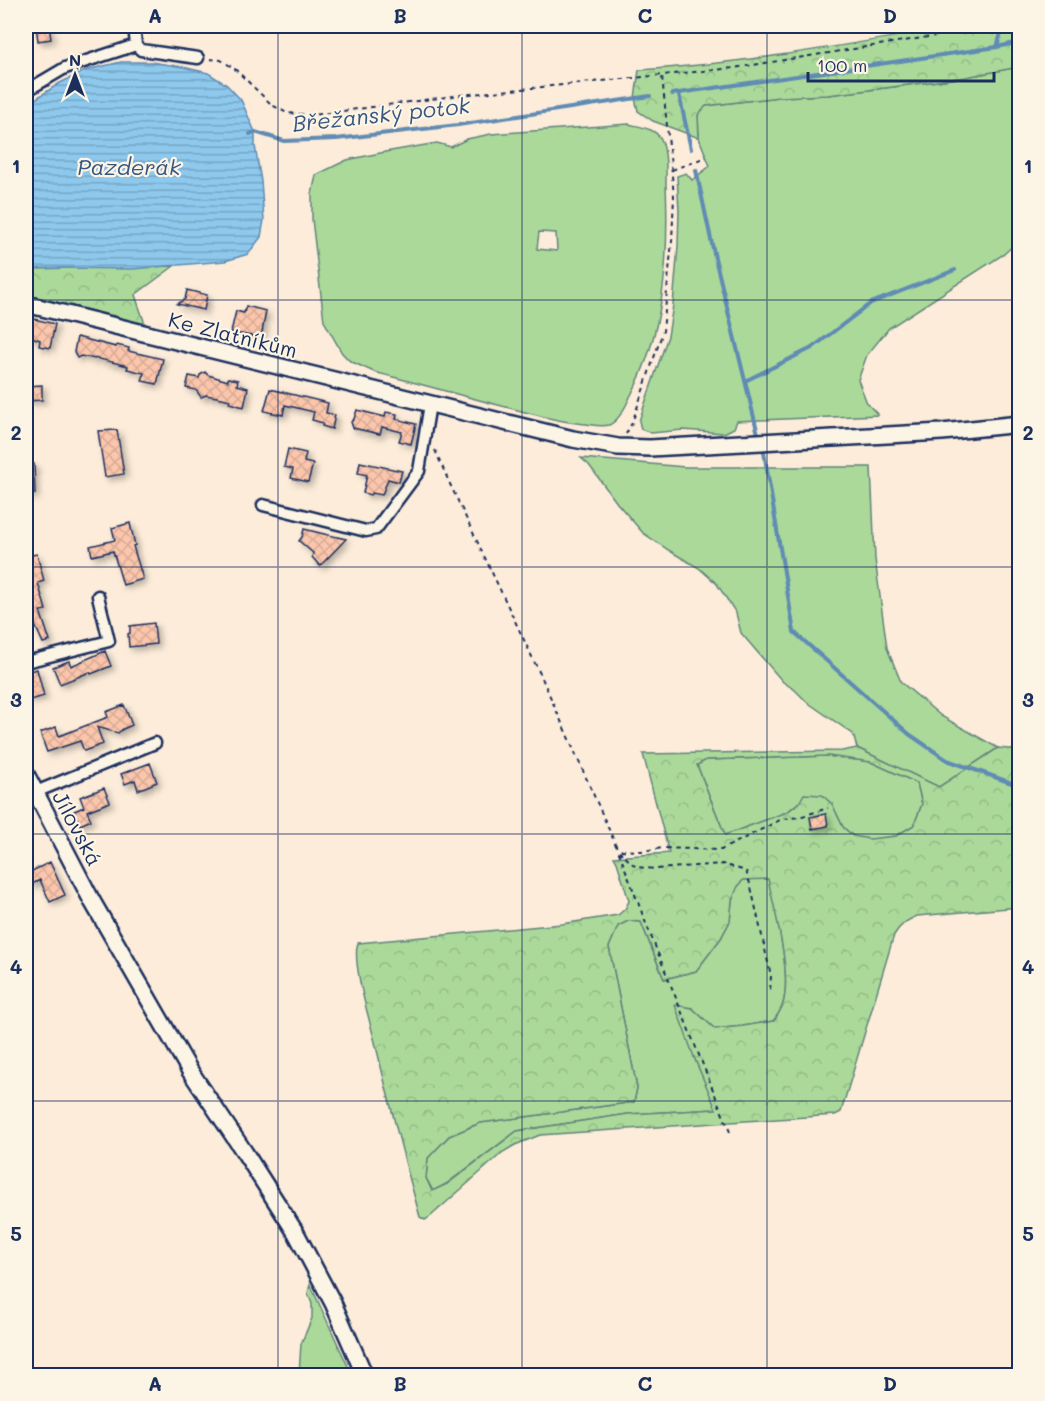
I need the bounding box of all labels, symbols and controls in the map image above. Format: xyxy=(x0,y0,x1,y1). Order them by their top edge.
text: A xyxy=(148,2,162,28)
text: B xyxy=(393,2,407,28)
text: C xyxy=(638,2,653,28)
text: D xyxy=(883,2,897,28)
north arrow xyxy=(45,45,105,105)
scale bar xyxy=(808,45,994,83)
text: N xyxy=(69,49,81,70)
text: 100 m xyxy=(817,53,867,77)
water label: Břežanský potok xyxy=(291,90,473,138)
text: 1 xyxy=(12,152,20,178)
water label: Pazderák xyxy=(77,152,182,181)
text: 1 xyxy=(1024,152,1032,178)
street label: Ke Zlatníkům xyxy=(166,305,300,363)
text: 2 xyxy=(10,419,22,445)
text: 2 xyxy=(1022,419,1034,445)
text: 3 xyxy=(10,686,22,712)
text: 3 xyxy=(1022,686,1034,712)
street label: Jílovská xyxy=(47,786,109,870)
text: 4 xyxy=(10,953,23,979)
text: 4 xyxy=(1022,953,1035,979)
text: 5 xyxy=(10,1220,22,1246)
text: 5 xyxy=(1022,1220,1034,1246)
text: A xyxy=(148,1370,162,1396)
text: B xyxy=(393,1370,407,1396)
text: C xyxy=(638,1370,653,1396)
text: D xyxy=(883,1370,897,1396)

